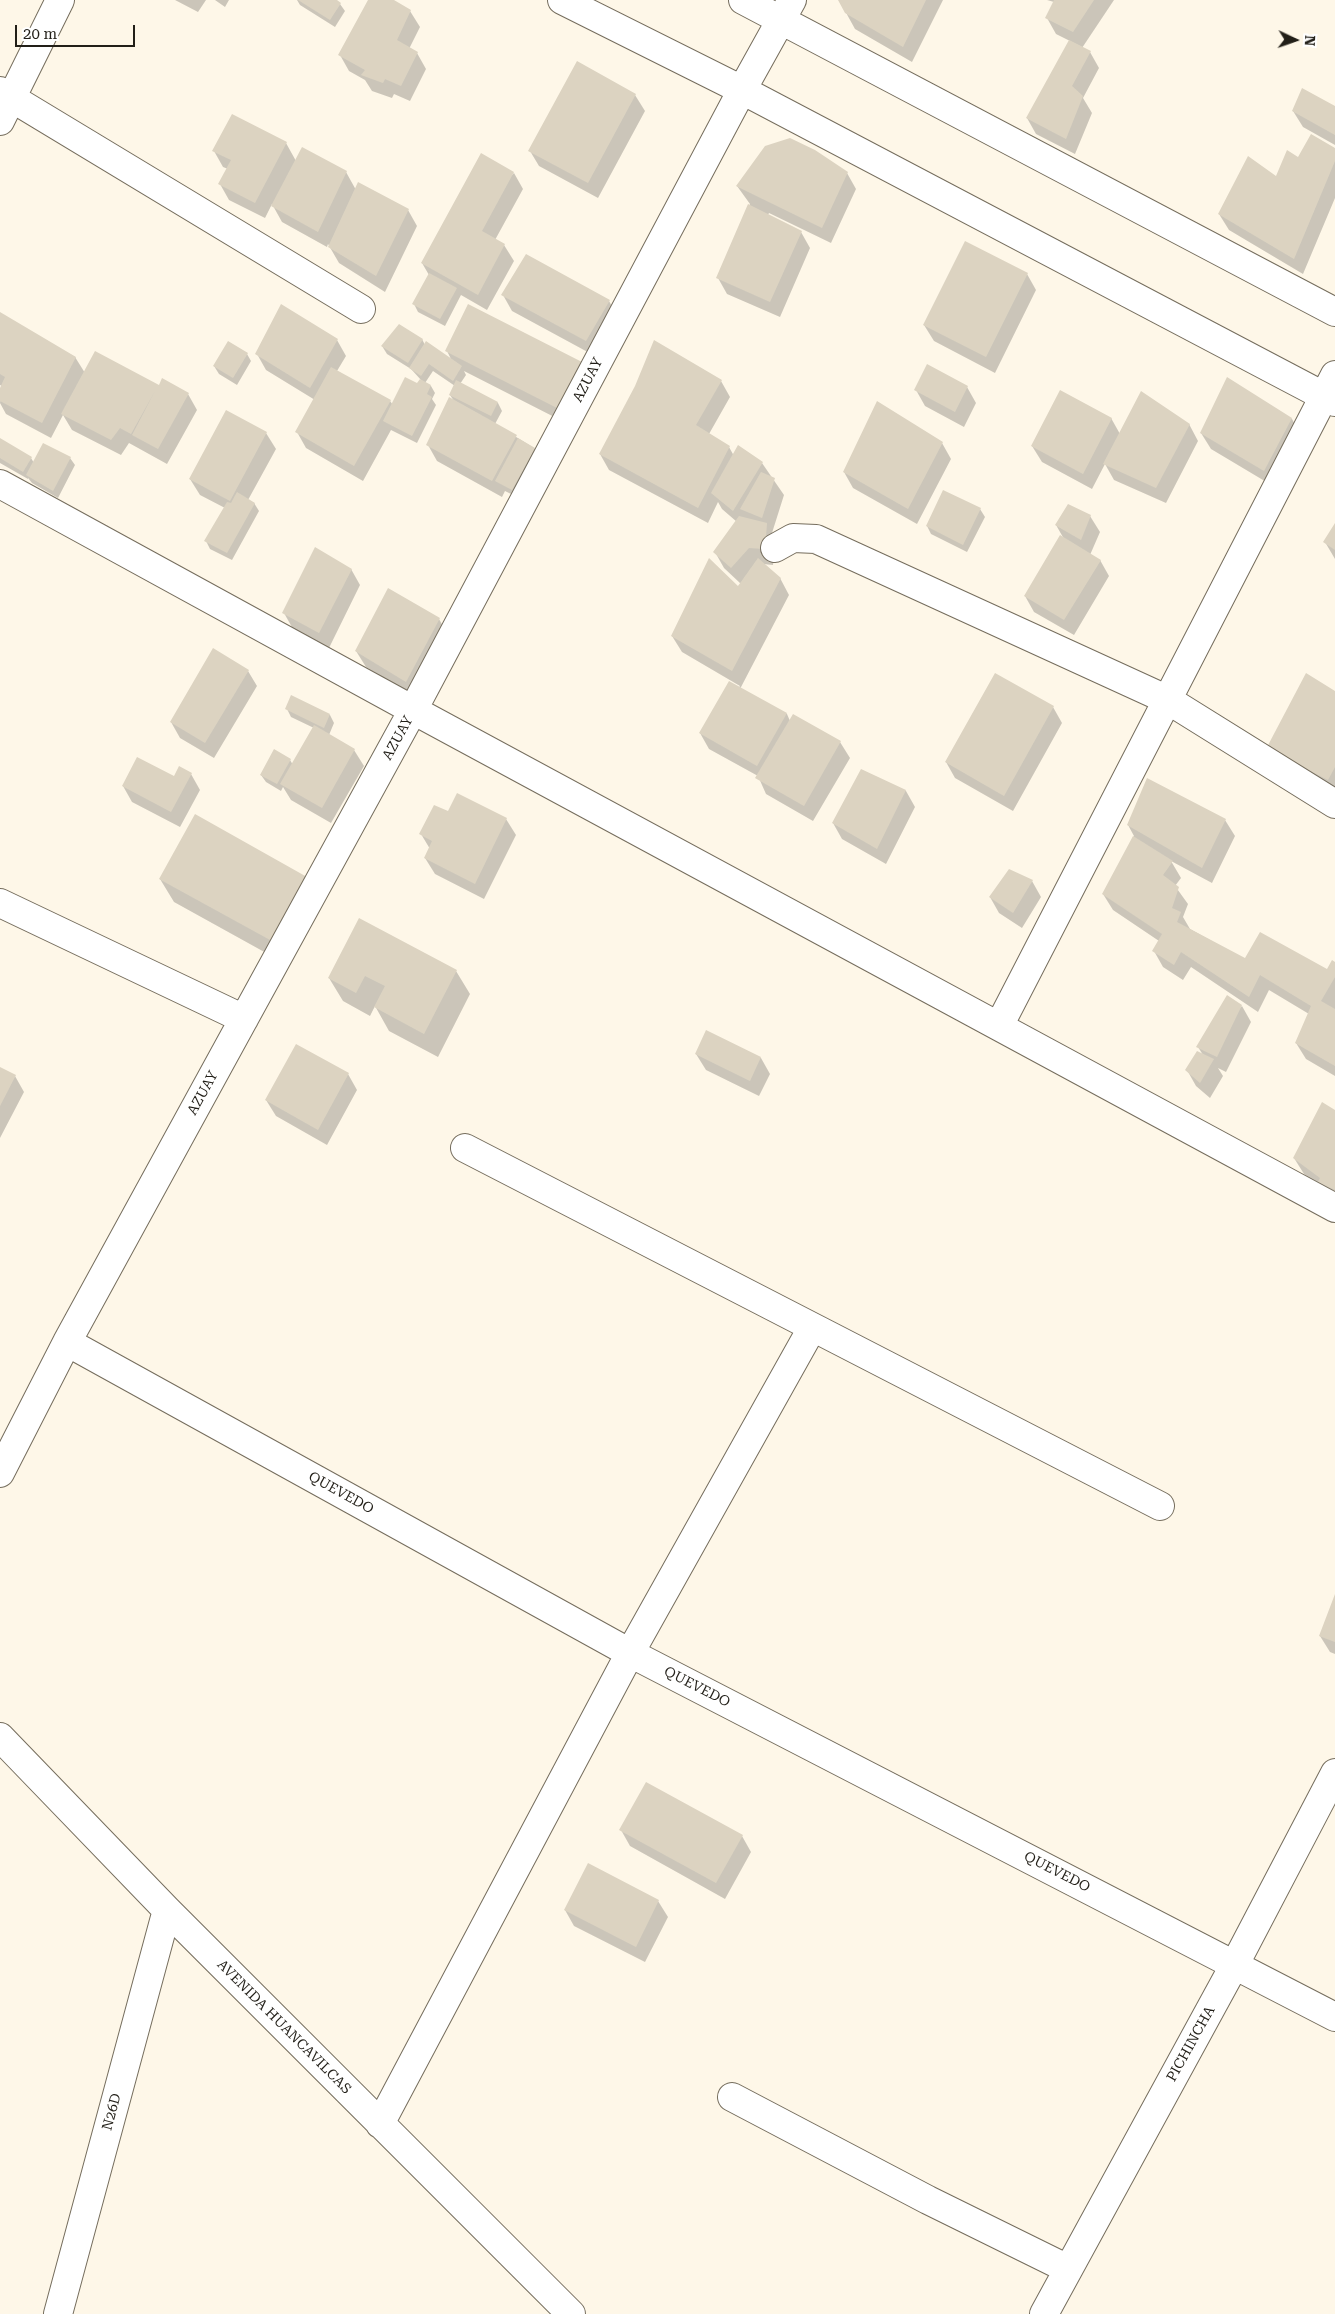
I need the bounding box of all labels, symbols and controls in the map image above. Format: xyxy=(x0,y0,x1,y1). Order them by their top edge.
scale bar xyxy=(18,15,138,47)
north arrow xyxy=(1270,15,1320,65)
text: 20 m xyxy=(23,25,57,43)
text: N xyxy=(1302,35,1318,47)
street label: AZUAY xyxy=(569,355,607,405)
street label: AZUAY xyxy=(379,713,417,763)
street label: AZUAY xyxy=(184,1068,222,1118)
street label: QUEVEDO xyxy=(305,1468,377,1518)
street label: QUEVEDO xyxy=(661,1663,733,1711)
street label: QUEVEDO xyxy=(1021,1848,1093,1896)
street label: AVENIDA HUANCAVILCAS xyxy=(213,1956,355,2098)
street label: PICHINCHA xyxy=(1163,2003,1219,2085)
street label: N26D xyxy=(99,2092,125,2132)

